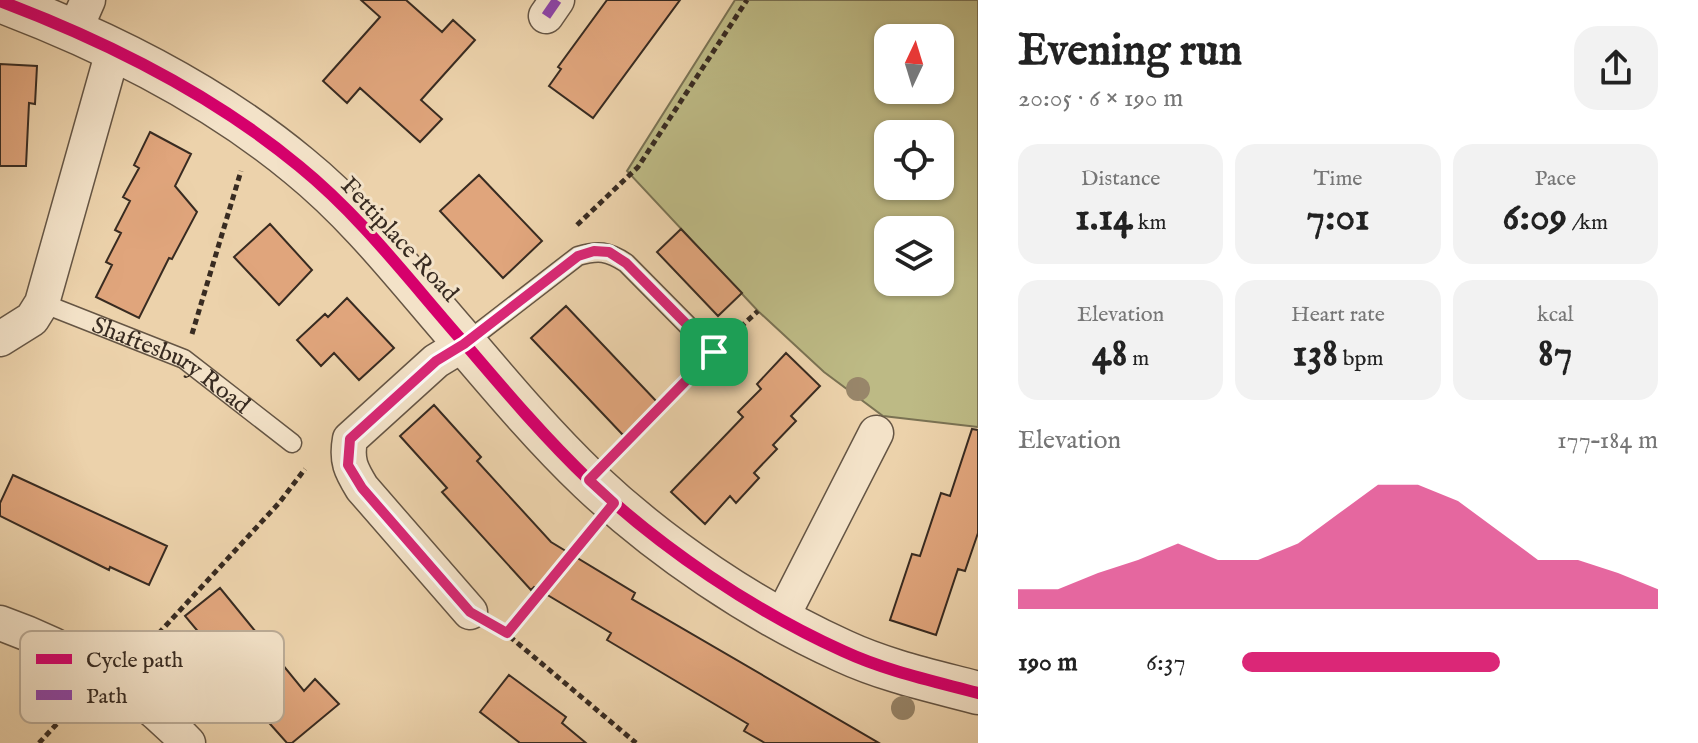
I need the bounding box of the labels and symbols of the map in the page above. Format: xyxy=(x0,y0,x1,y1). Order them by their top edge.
north arrow xyxy=(874,24,954,104)
street label: Fettiplace Road xyxy=(333,171,465,309)
street label: Shaftesbury Road xyxy=(87,310,256,422)
pin xyxy=(680,318,748,386)
legend xyxy=(20,631,284,723)
text: Cycle path xyxy=(86,647,183,675)
text: Path xyxy=(86,683,128,711)

